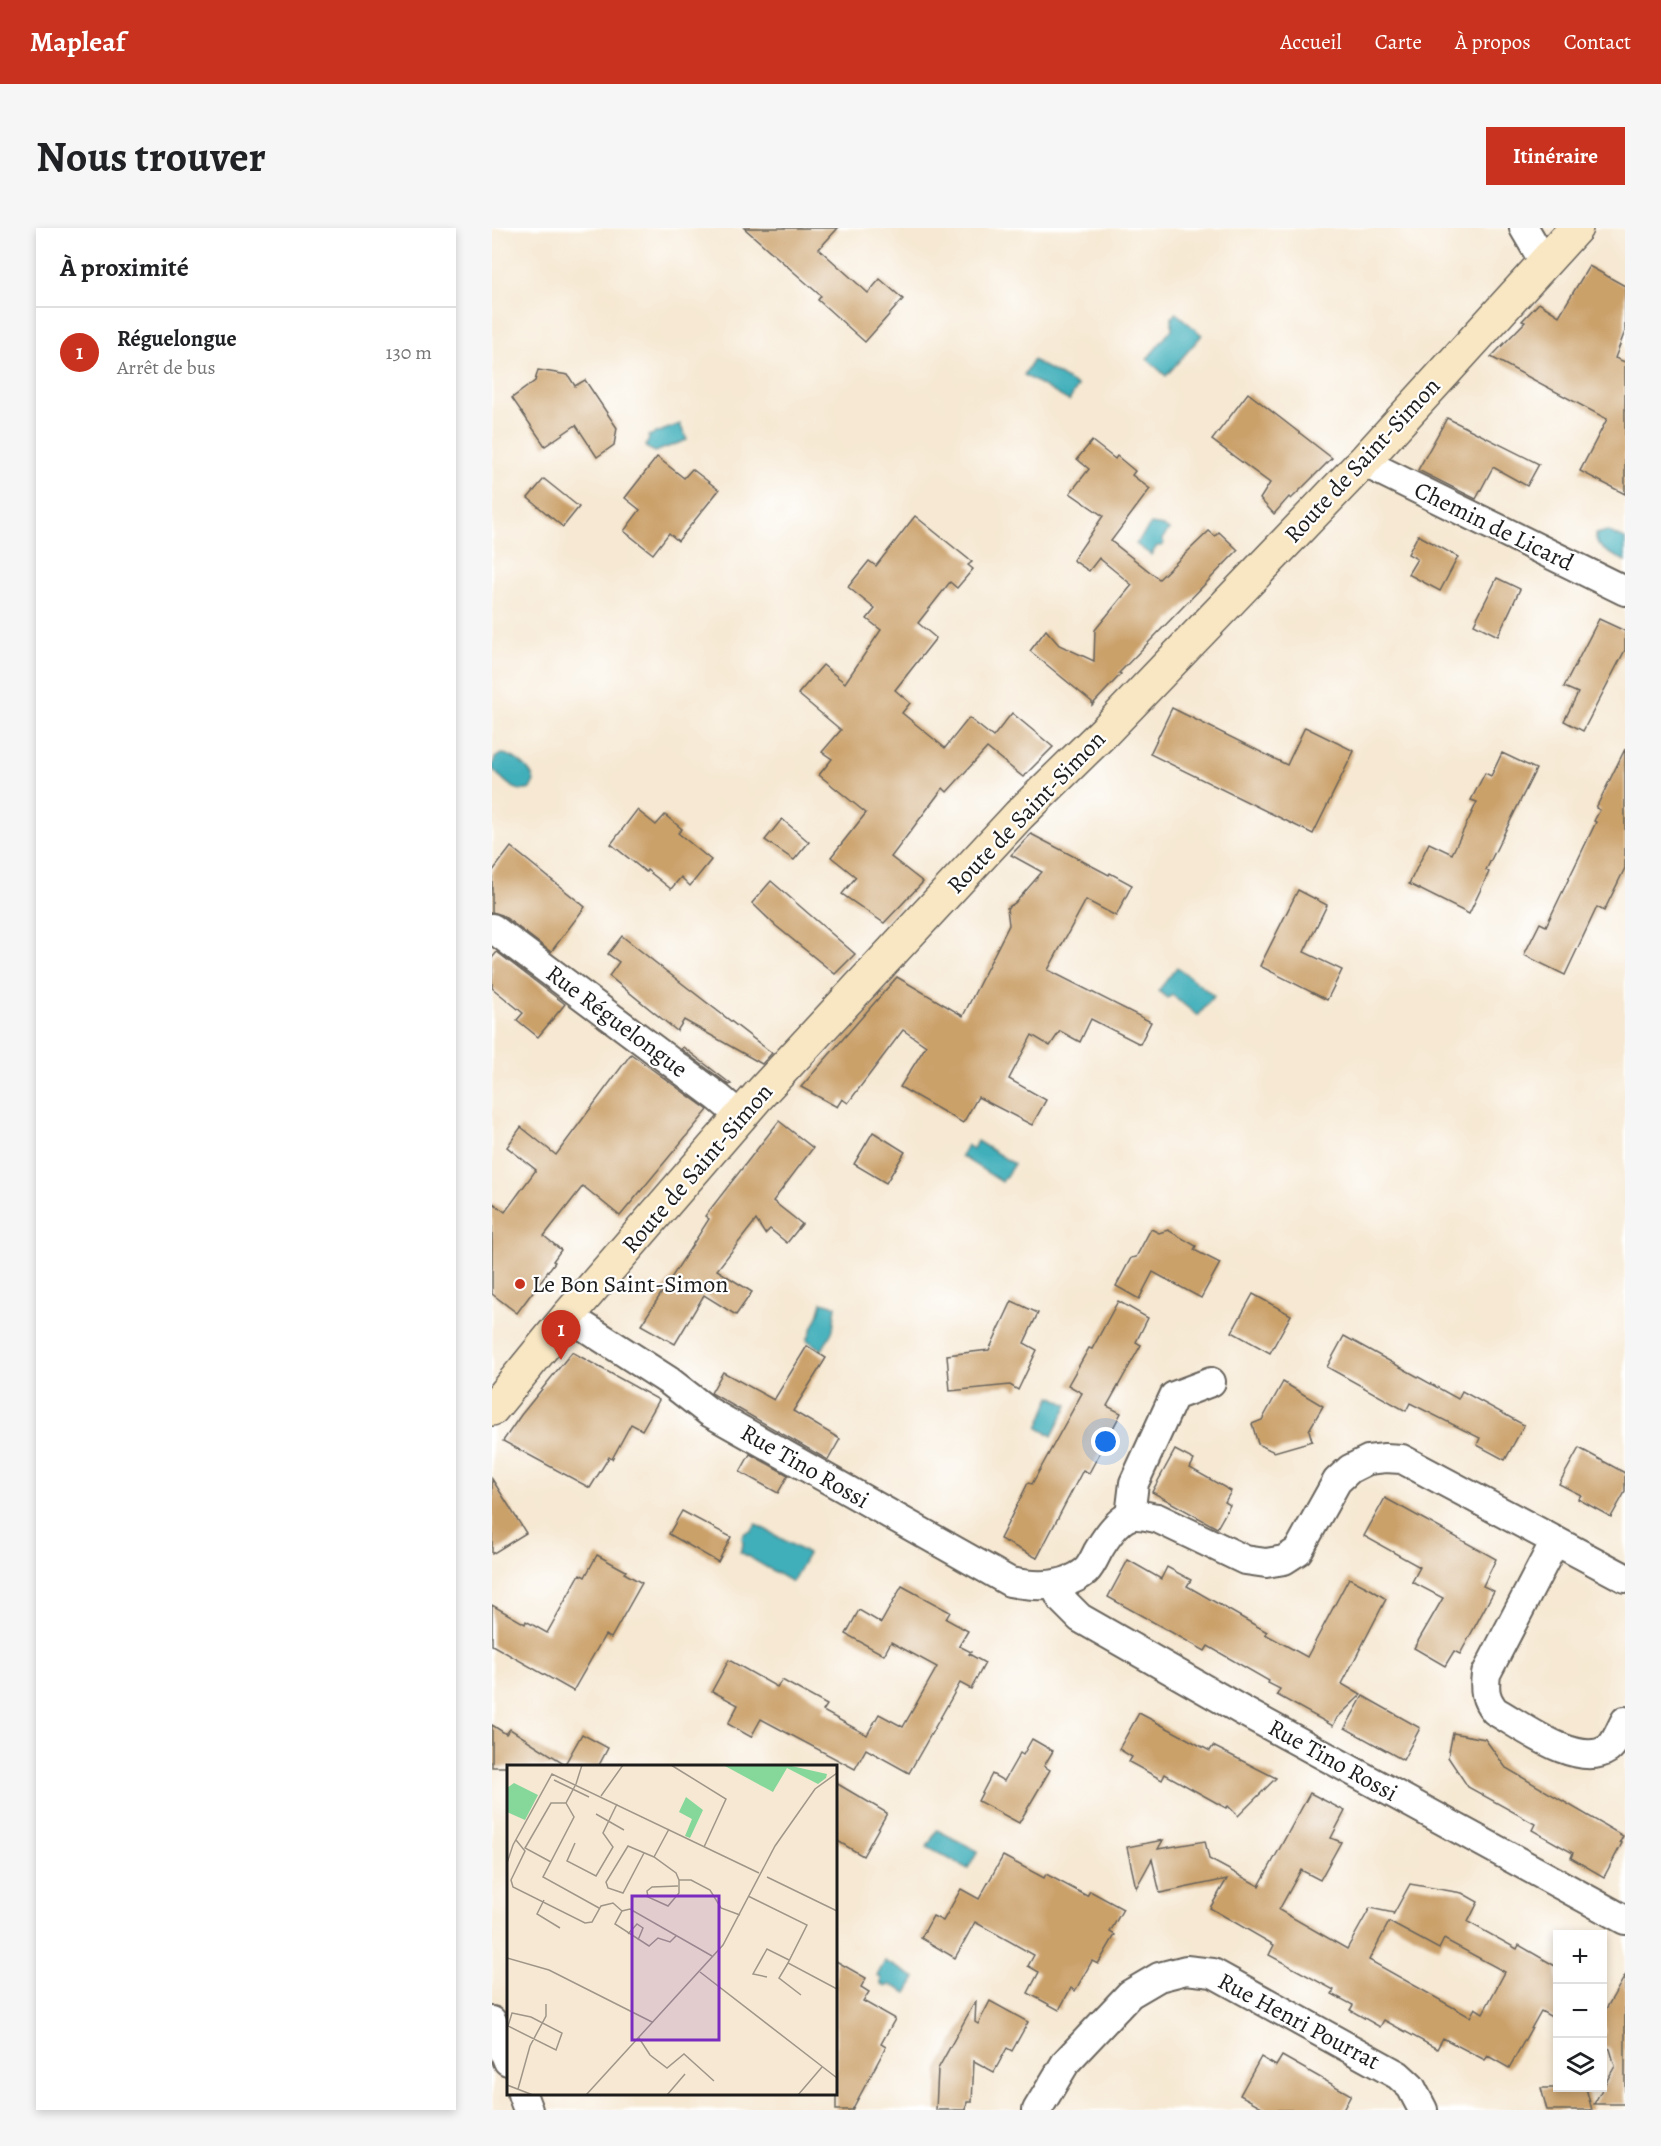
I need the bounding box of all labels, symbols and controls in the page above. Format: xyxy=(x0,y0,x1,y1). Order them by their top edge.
text: Mapleaf xyxy=(30,23,125,61)
text: Accueil xyxy=(1280,28,1342,56)
text: Carte xyxy=(1375,28,1422,56)
text: À propos xyxy=(1455,28,1531,56)
text: Contact xyxy=(1564,28,1631,56)
button: Itinéraire xyxy=(1486,127,1625,185)
text: Nous trouver xyxy=(36,128,266,185)
text: À proximité xyxy=(60,250,189,285)
text: Réguelongue xyxy=(117,324,237,354)
text: 1 xyxy=(76,339,83,366)
text: 130 m xyxy=(386,339,432,366)
text: Arrêt de bus xyxy=(117,354,216,381)
street label: Route de Saint-Simon xyxy=(1277,370,1447,550)
street label: Chemin de Licard xyxy=(1409,474,1579,578)
street label: Route de Saint-Simon xyxy=(940,723,1112,901)
street label: Rue Réguelongue xyxy=(540,957,694,1085)
street label: Route de Saint-Simon xyxy=(614,1076,780,1260)
place label: Le Bon Saint-Simon xyxy=(532,1268,728,1300)
marker: Le Bon Saint-Simon xyxy=(513,1277,527,1291)
pin: 1 xyxy=(542,1310,580,1360)
street label: Rue Tino Rossi xyxy=(735,1416,875,1516)
your location xyxy=(1091,1427,1120,1456)
street label: Rue Tino Rossi xyxy=(1263,1711,1403,1809)
inset map xyxy=(507,1765,837,2095)
map controls xyxy=(1553,1930,1607,2092)
button: + xyxy=(1553,1930,1607,1984)
street label: Rue Henri Pourrat xyxy=(1212,1965,1386,2077)
button: − xyxy=(1553,1984,1607,2038)
button: layers xyxy=(1553,2038,1607,2092)

